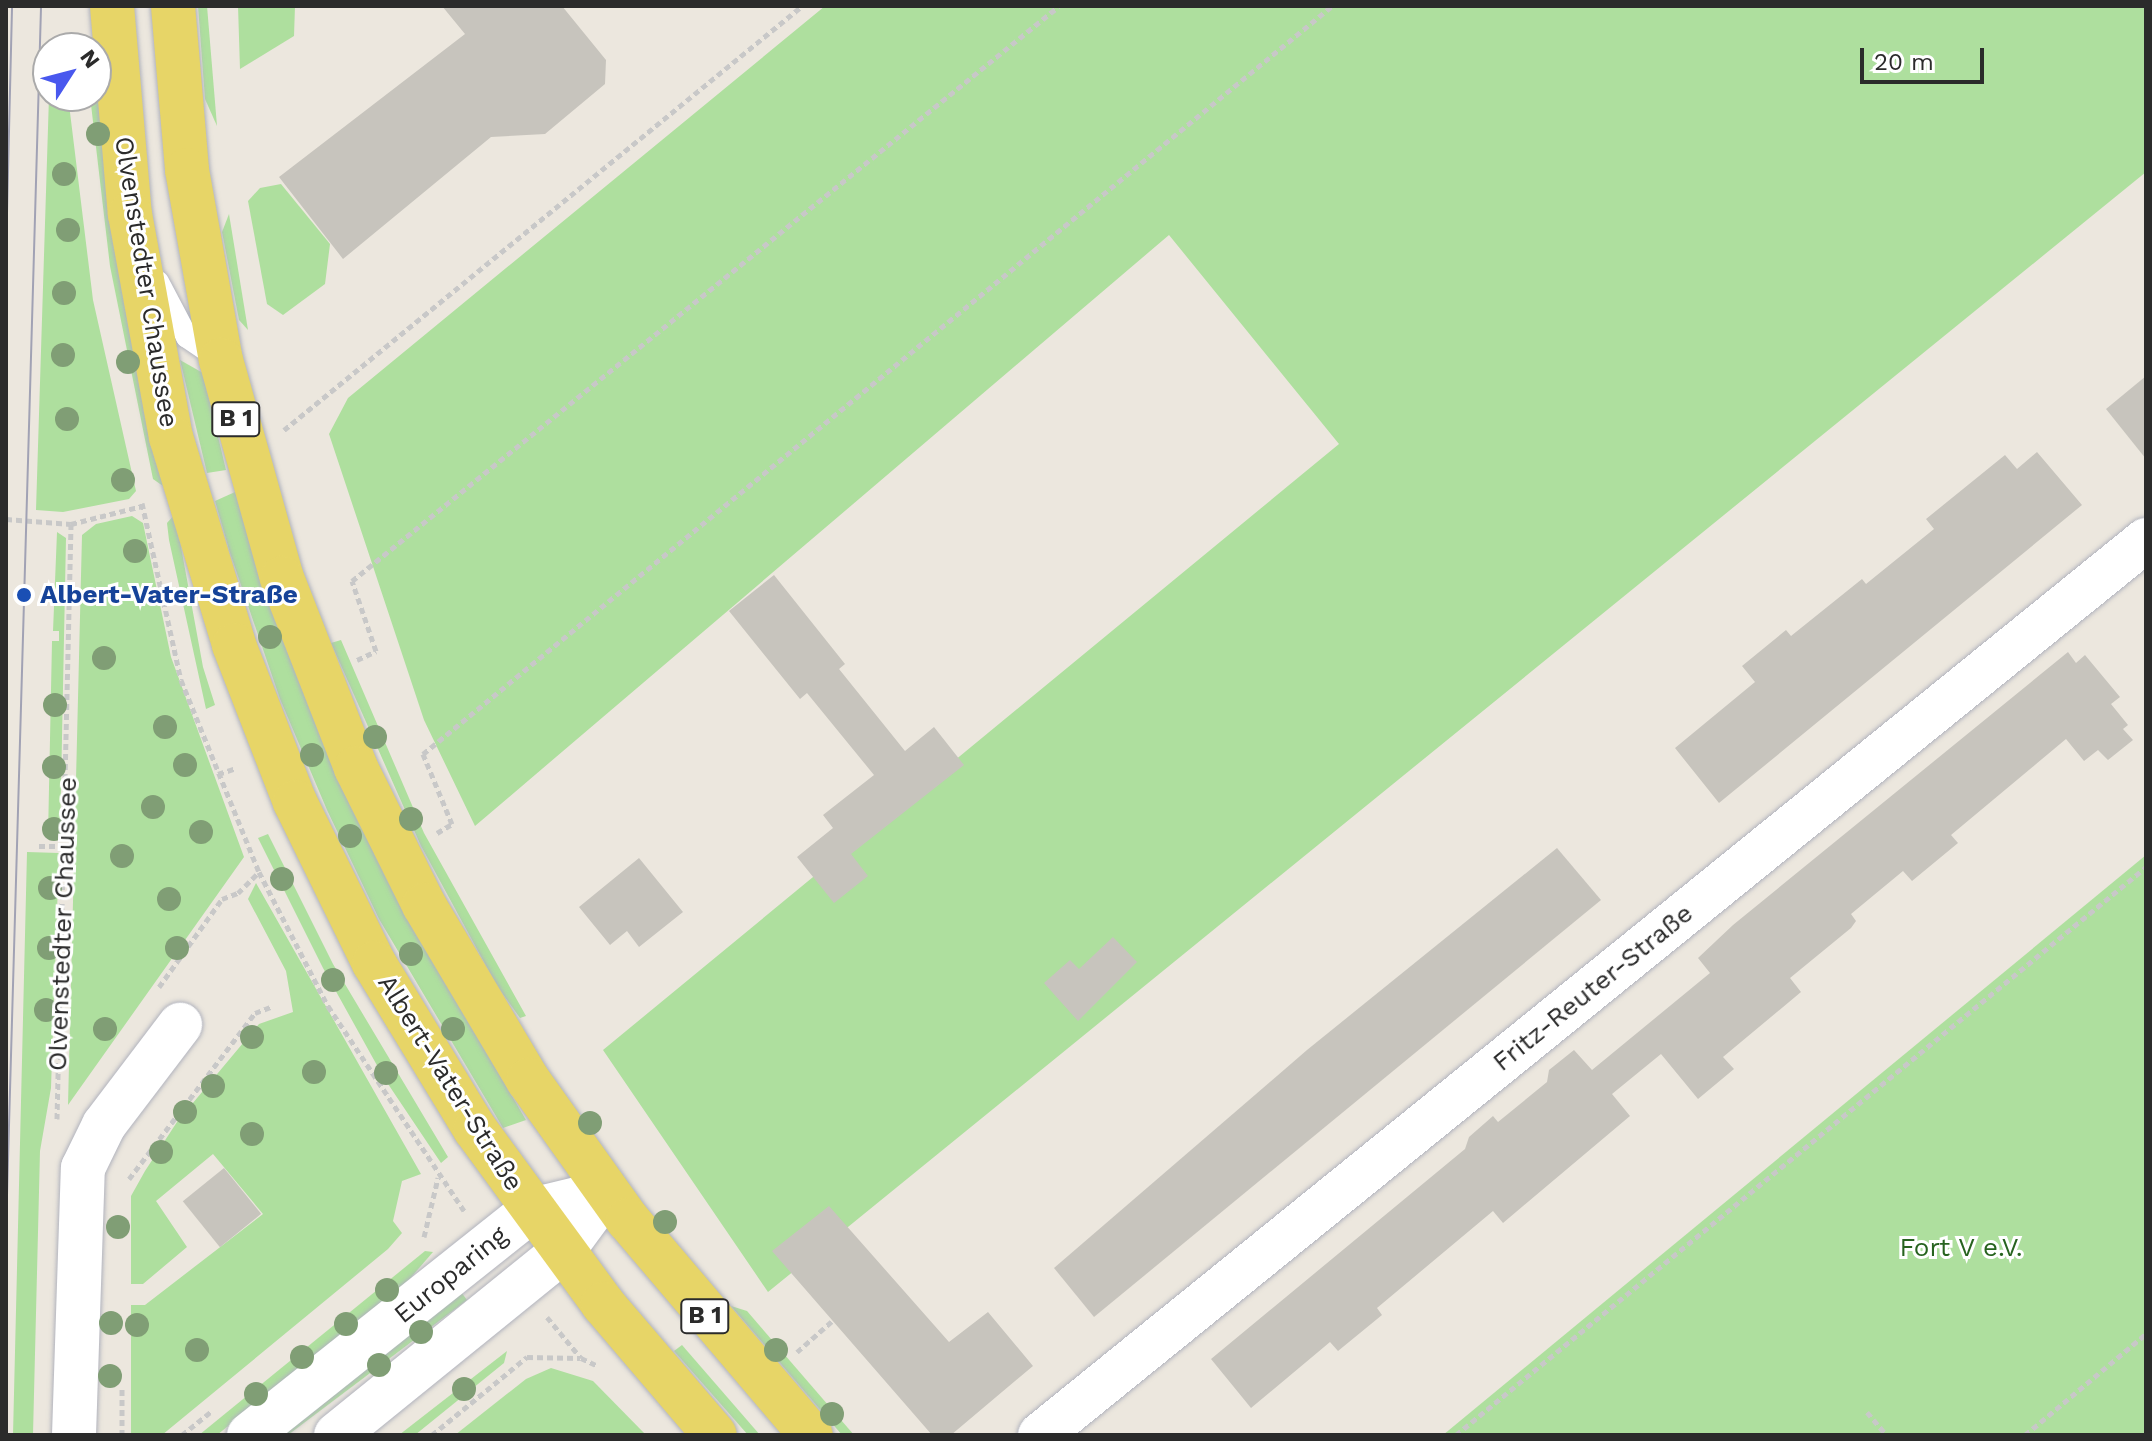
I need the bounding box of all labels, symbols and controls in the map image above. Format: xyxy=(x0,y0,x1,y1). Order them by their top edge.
north arrow xyxy=(32,32,112,112)
scale bar xyxy=(1864,32,1988,82)
text: N xyxy=(75,45,105,73)
text: 20 m xyxy=(1874,48,1934,76)
street label: Olvenstedter Chaussee xyxy=(108,134,184,430)
road number: B 1 xyxy=(210,399,262,439)
place label: Albert-Vater-Straße xyxy=(40,579,298,611)
marker: Albert-Vater-Straße xyxy=(15,586,33,604)
street label: Olvenstedter Chaussee xyxy=(42,776,84,1072)
street label: Fritz-Reuter-Straße xyxy=(1487,898,1699,1078)
street label: Albert-Vater-Straße xyxy=(371,969,529,1197)
street label: Europaring xyxy=(388,1220,514,1330)
park label: Fort V e.V. xyxy=(1899,1232,2023,1264)
road number: B 1 xyxy=(679,1296,731,1336)

